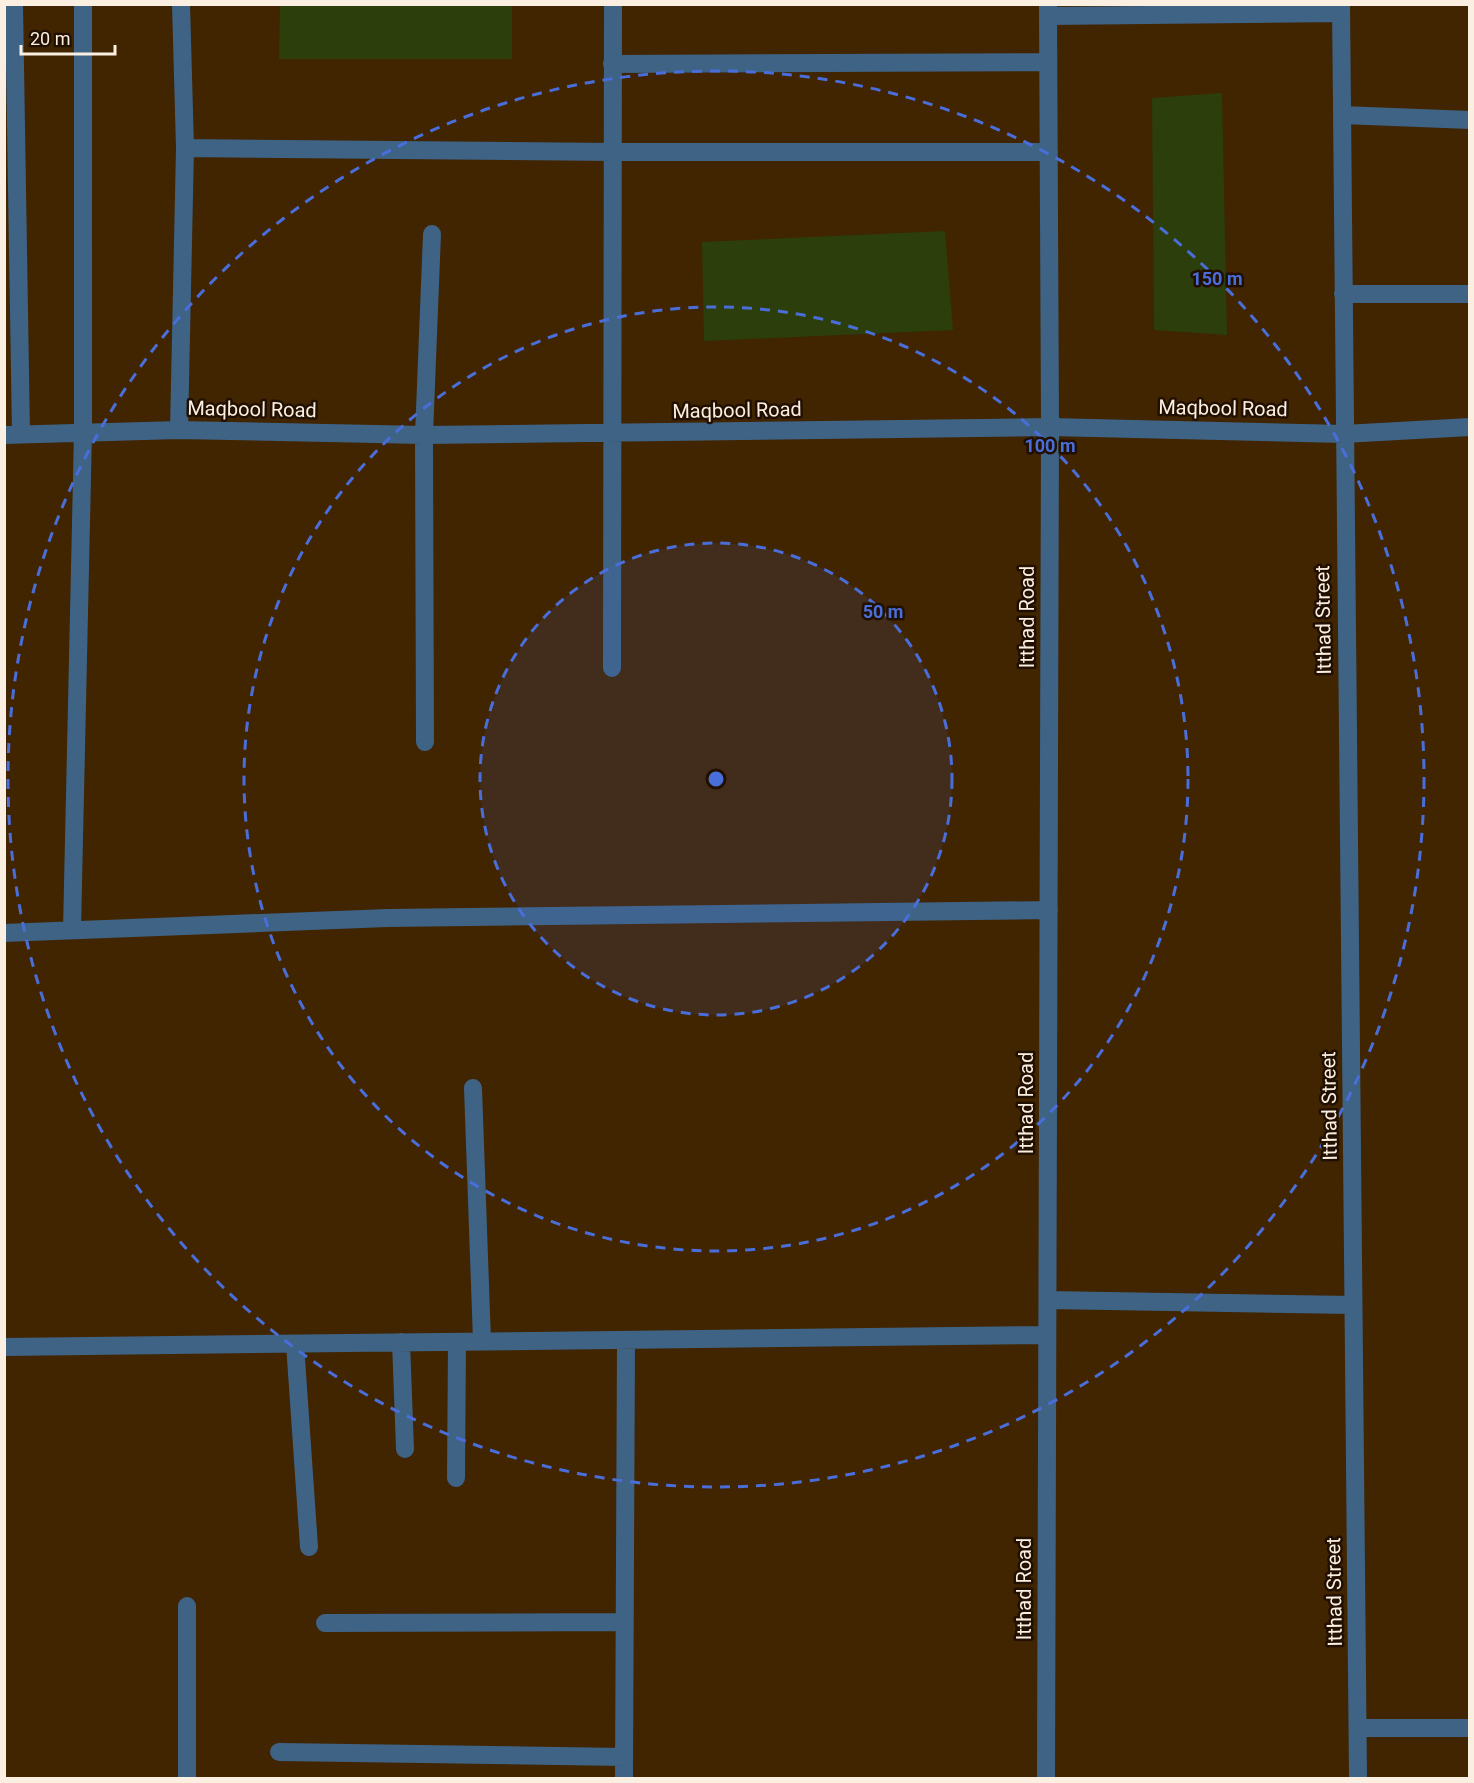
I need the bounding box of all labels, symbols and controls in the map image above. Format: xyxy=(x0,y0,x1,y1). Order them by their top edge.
scale bar xyxy=(21,18,116,56)
text: 20 m xyxy=(30,28,70,49)
text: 150 m xyxy=(1191,268,1243,289)
street label: Maqbool Road xyxy=(1158,395,1288,421)
street label: Maqbool Road xyxy=(187,396,317,422)
street label: Maqbool Road xyxy=(672,397,802,423)
text: 100 m xyxy=(1024,435,1076,456)
street label: Itthad Street xyxy=(1310,565,1336,675)
street label: Itthad Road xyxy=(1015,566,1039,668)
text: 50 m xyxy=(863,601,903,622)
centre of rings xyxy=(706,769,726,789)
street label: Itthad Street xyxy=(1316,1051,1342,1161)
street label: Itthad Road xyxy=(1014,1052,1038,1154)
street label: Itthad Street xyxy=(1321,1537,1347,1647)
street label: Itthad Road xyxy=(1012,1538,1036,1640)

